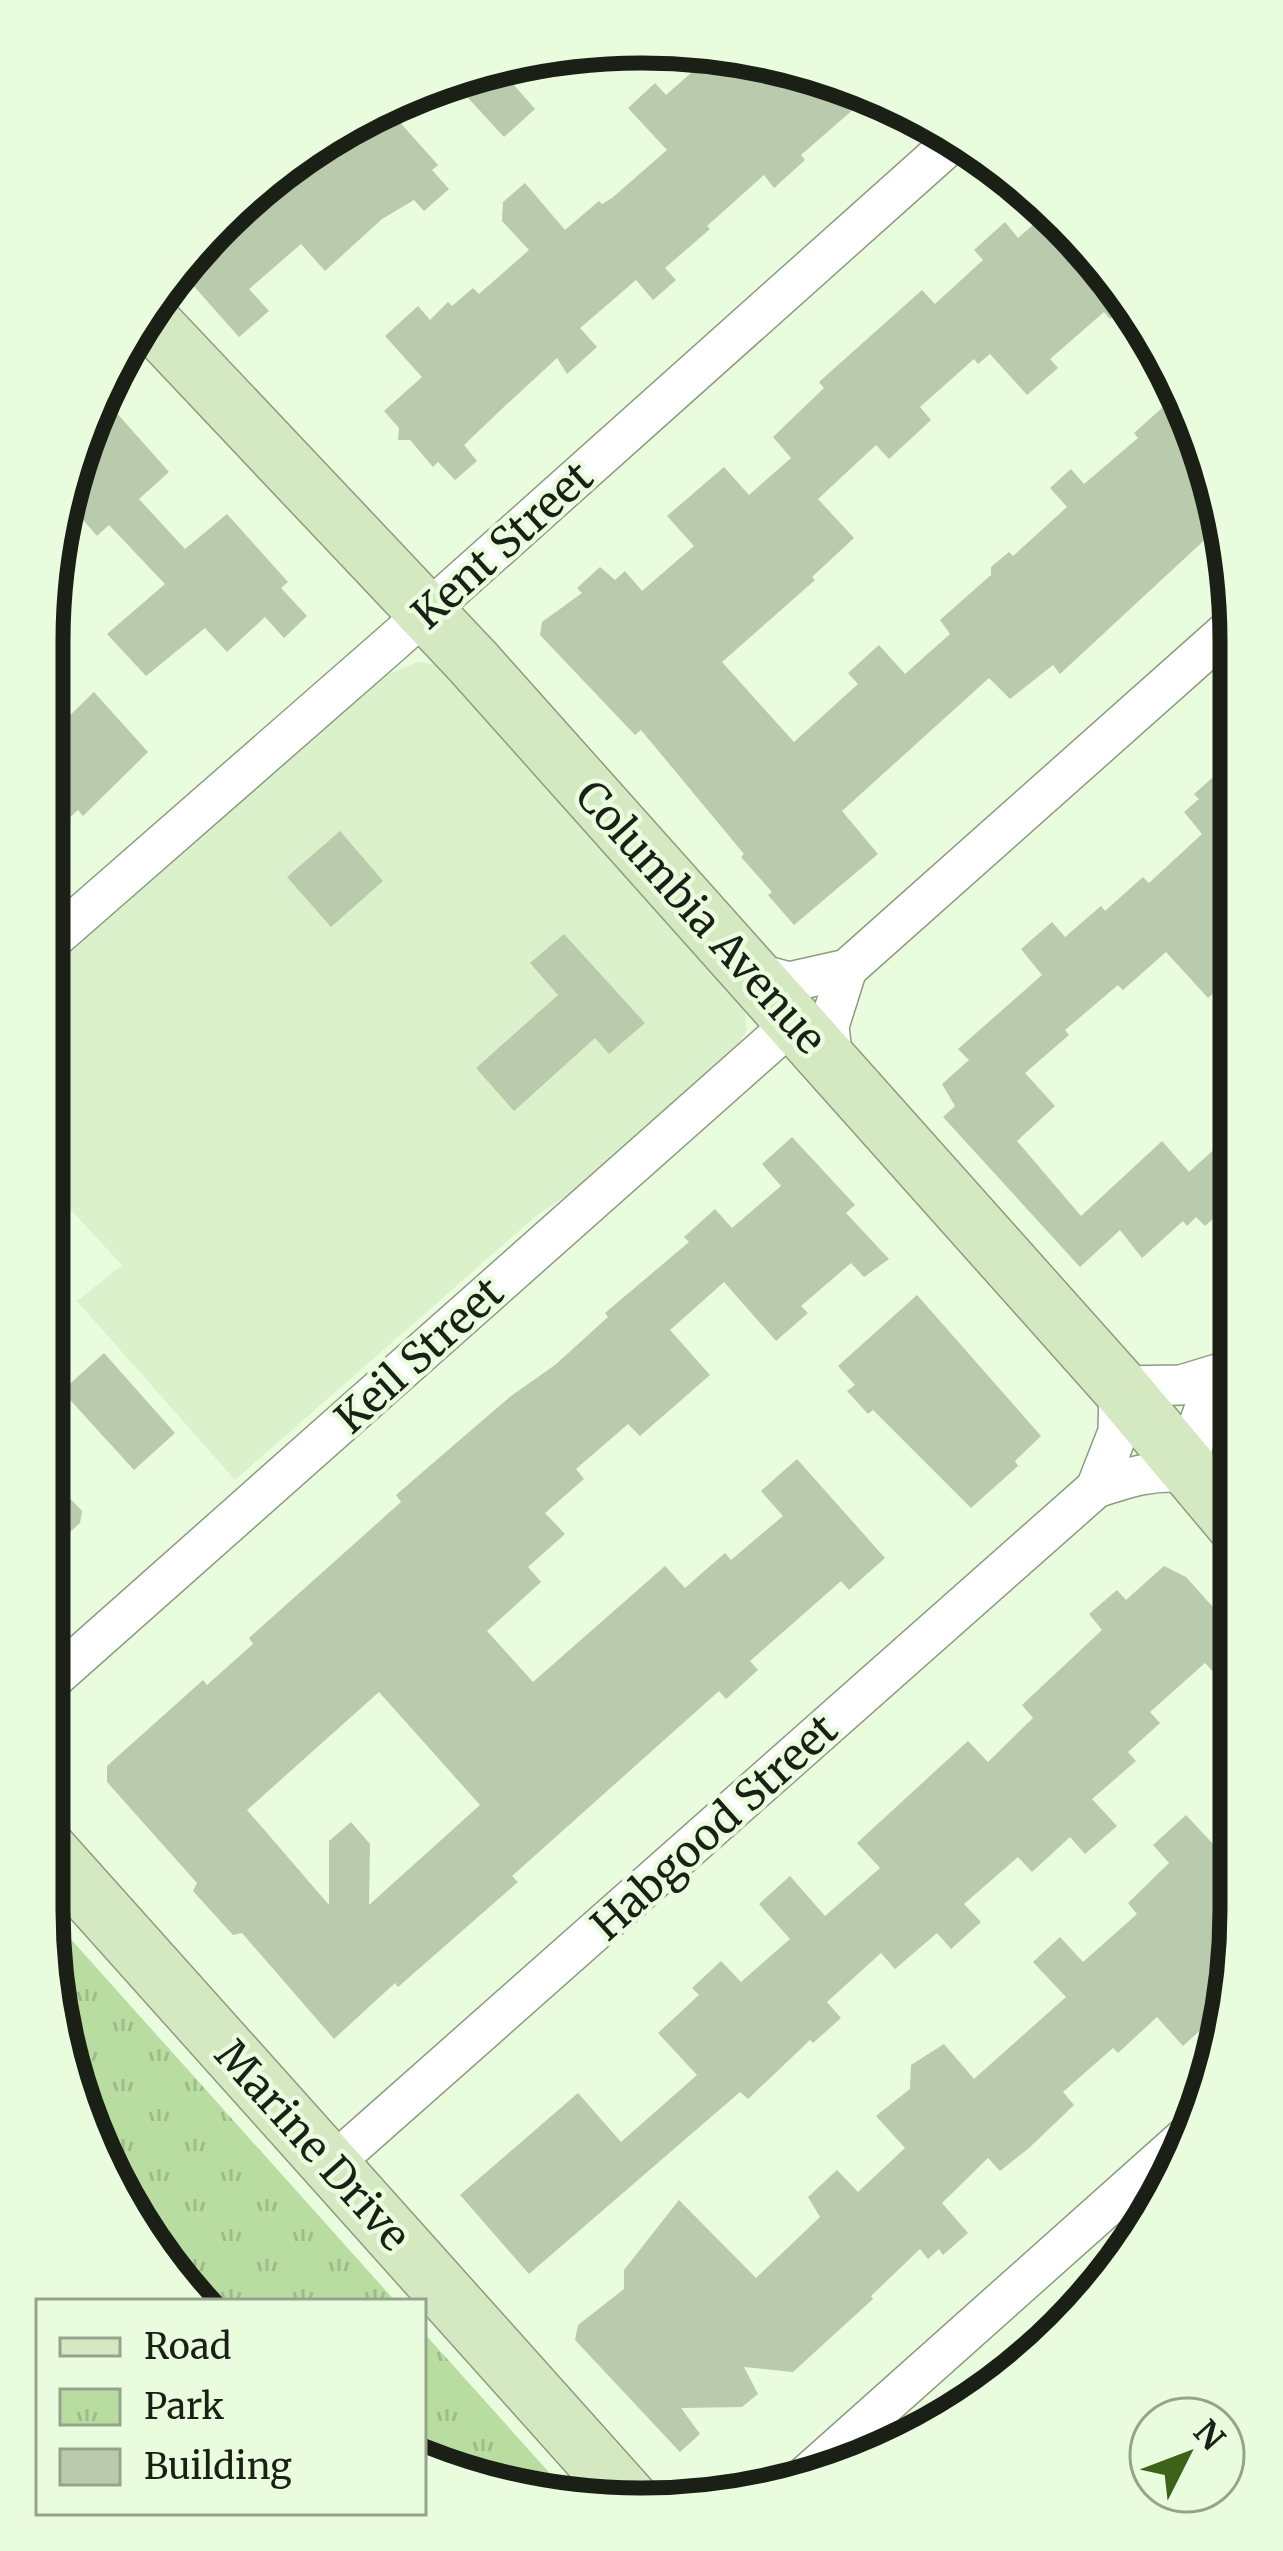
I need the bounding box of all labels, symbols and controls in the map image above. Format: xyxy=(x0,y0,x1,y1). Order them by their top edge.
street label: Kent Street xyxy=(401,450,603,640)
street label: Columbia Avenue xyxy=(565,770,837,1064)
street label: Keil Street xyxy=(324,1266,514,1444)
street label: Habgood Street xyxy=(580,1703,848,1952)
street label: Marine Drive xyxy=(205,2029,421,2261)
legend xyxy=(36,2299,426,2515)
text: Road xyxy=(144,2324,231,2369)
text: Park xyxy=(144,2384,224,2429)
north arrow xyxy=(1127,2395,1247,2515)
text: N xyxy=(1185,2412,1233,2459)
text: Building xyxy=(144,2444,292,2489)

